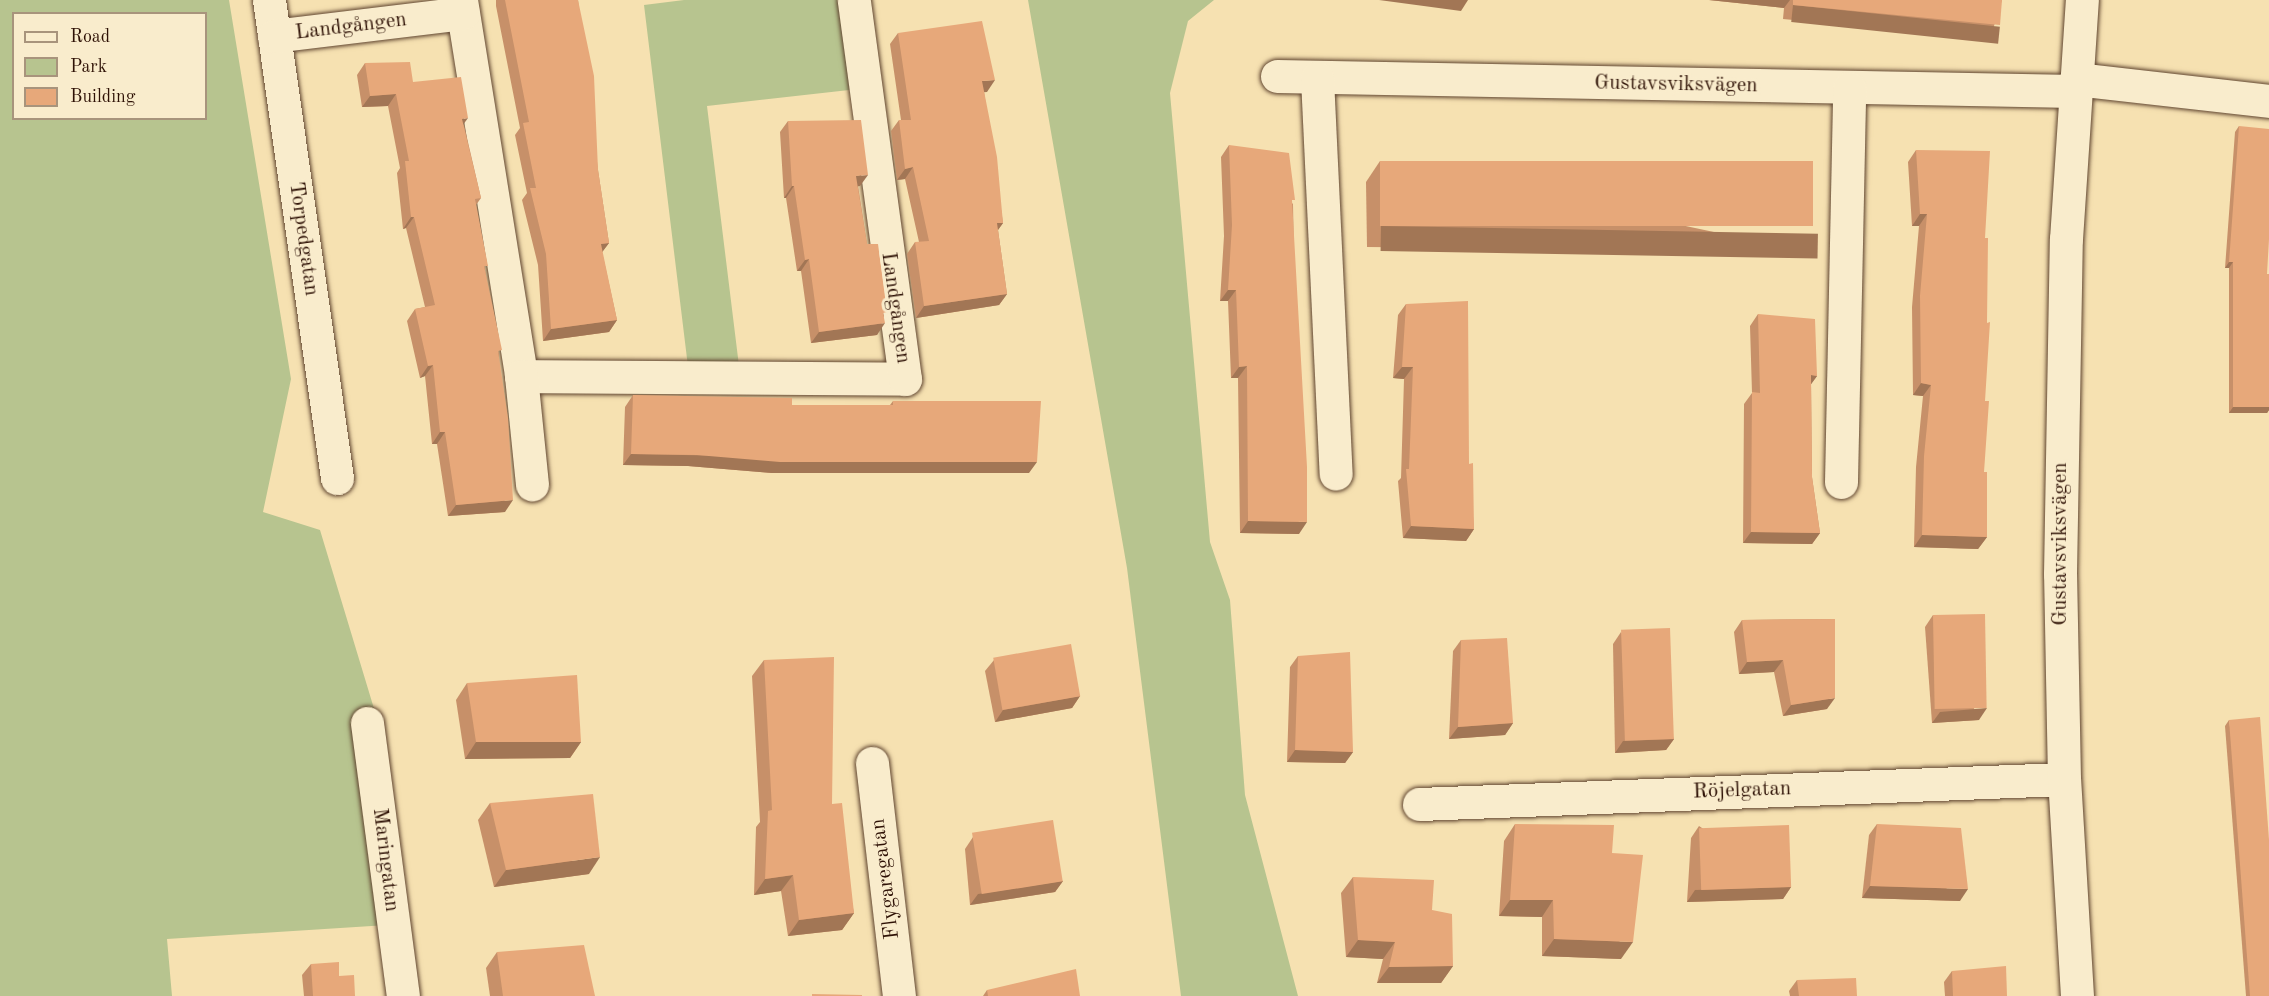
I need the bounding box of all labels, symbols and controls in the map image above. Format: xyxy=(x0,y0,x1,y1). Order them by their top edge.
street label: Landgången xyxy=(294,8,408,46)
legend xyxy=(12,12,207,120)
text: Road xyxy=(70,28,110,46)
text: Park xyxy=(70,58,107,76)
street label: Gustavsviksvägen xyxy=(1594,71,1758,99)
text: Building xyxy=(70,88,135,106)
street label: Torpedgatan xyxy=(283,180,323,298)
street label: Landgången xyxy=(875,251,915,365)
street label: Gustavsviksvägen xyxy=(2048,462,2074,626)
street label: Röjelgatan xyxy=(1692,777,1792,805)
street label: Maringatan xyxy=(366,807,404,913)
street label: Flygaregatan xyxy=(866,817,906,941)

